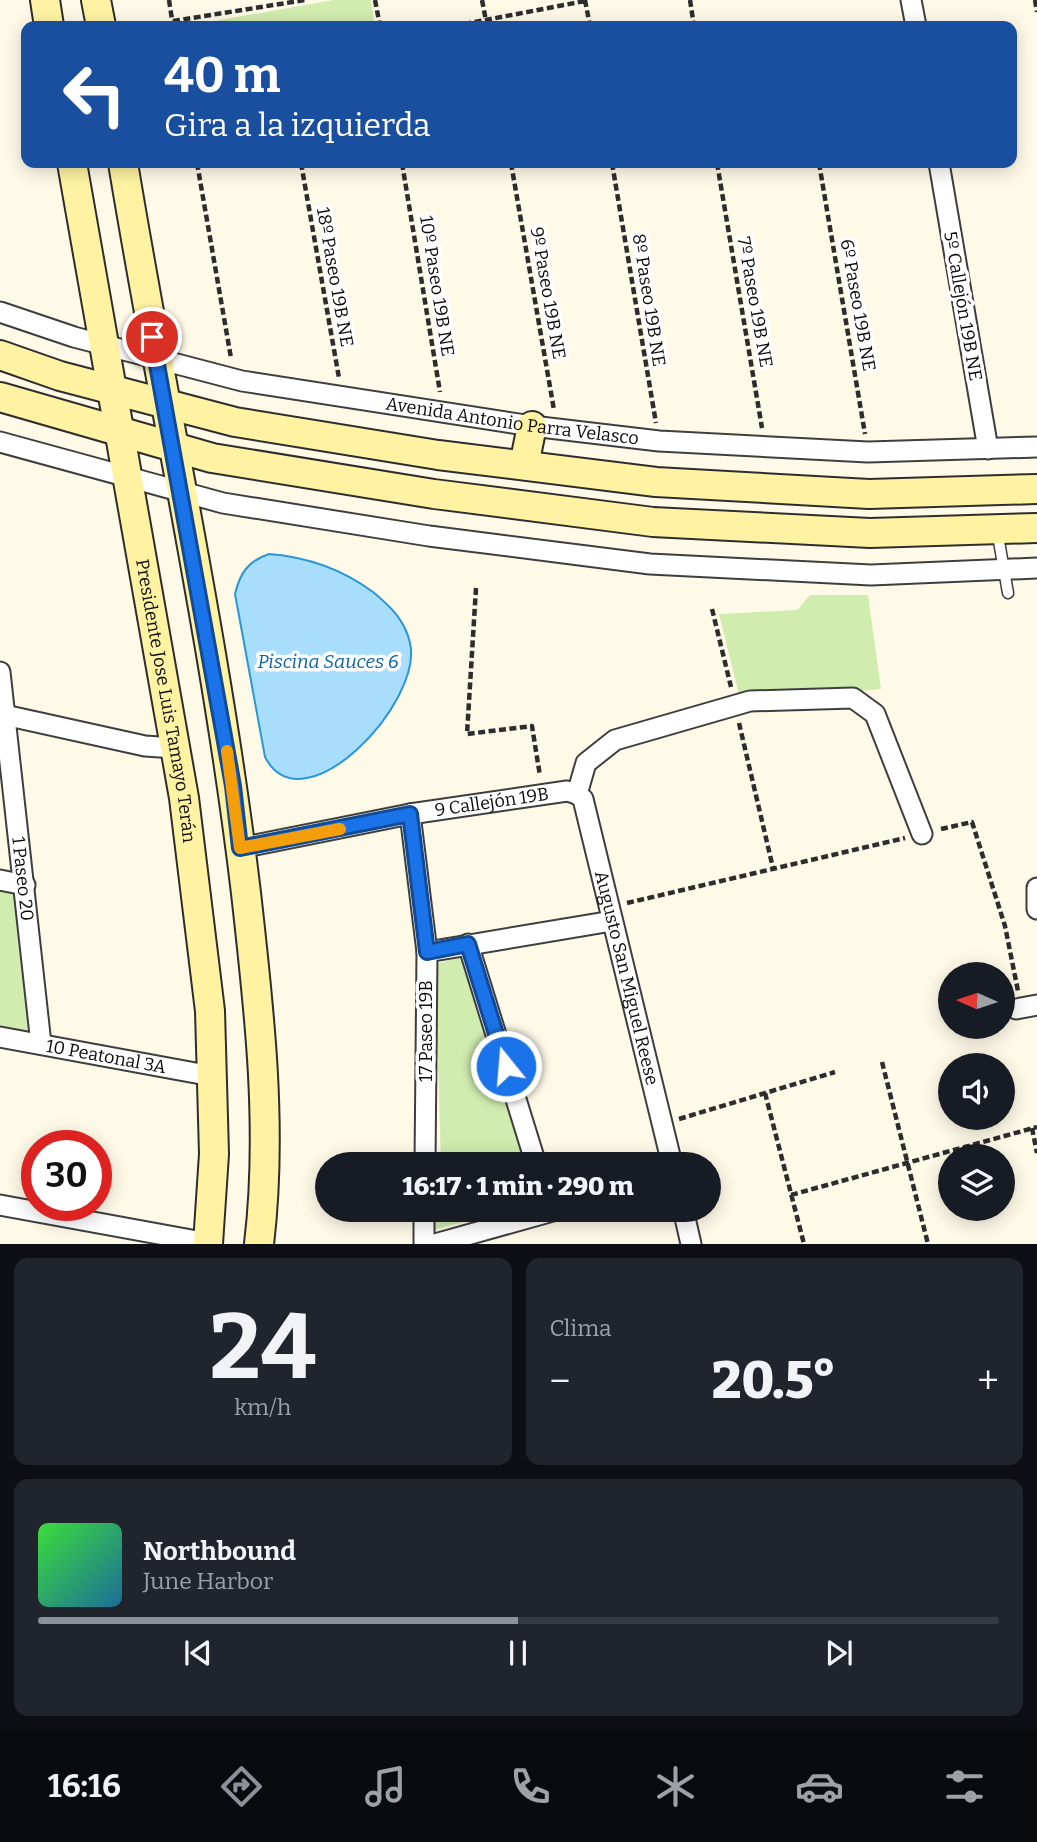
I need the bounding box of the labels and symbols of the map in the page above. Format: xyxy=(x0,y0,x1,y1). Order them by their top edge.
street label: 18º Paseo 19B NE xyxy=(312,205,358,349)
street label: 10º Paseo 19B NE xyxy=(415,214,459,358)
street label: 9º Paseo 19B NE xyxy=(526,225,570,361)
street label: 5º Callejón 19B NE xyxy=(939,229,987,383)
street label: 8º Paseo 19B NE xyxy=(628,232,670,368)
street label: 7º Paseo 19B NE xyxy=(733,235,777,369)
street label: 6º Paseo 19B NE xyxy=(836,237,880,373)
pin xyxy=(122,307,182,367)
street label: Avenida Antonio Parra Velasco xyxy=(384,392,640,450)
street label: Presidente Jose Luis Tamayo Terán xyxy=(131,557,200,844)
water label: Piscina Sauces 6 xyxy=(257,650,399,673)
street label: 9 Callejón 19B xyxy=(433,783,550,821)
street label: 1 Paseo 20 xyxy=(7,835,38,922)
street label: Augusto San Miguel Reese xyxy=(590,869,663,1087)
north arrow xyxy=(938,962,1015,1040)
street label: 17 Paseo 19B xyxy=(415,980,437,1082)
position arrow xyxy=(469,1029,543,1103)
street label: 10 Peatonal 3A xyxy=(44,1035,168,1078)
speed limit sign: 30 xyxy=(21,1130,112,1221)

